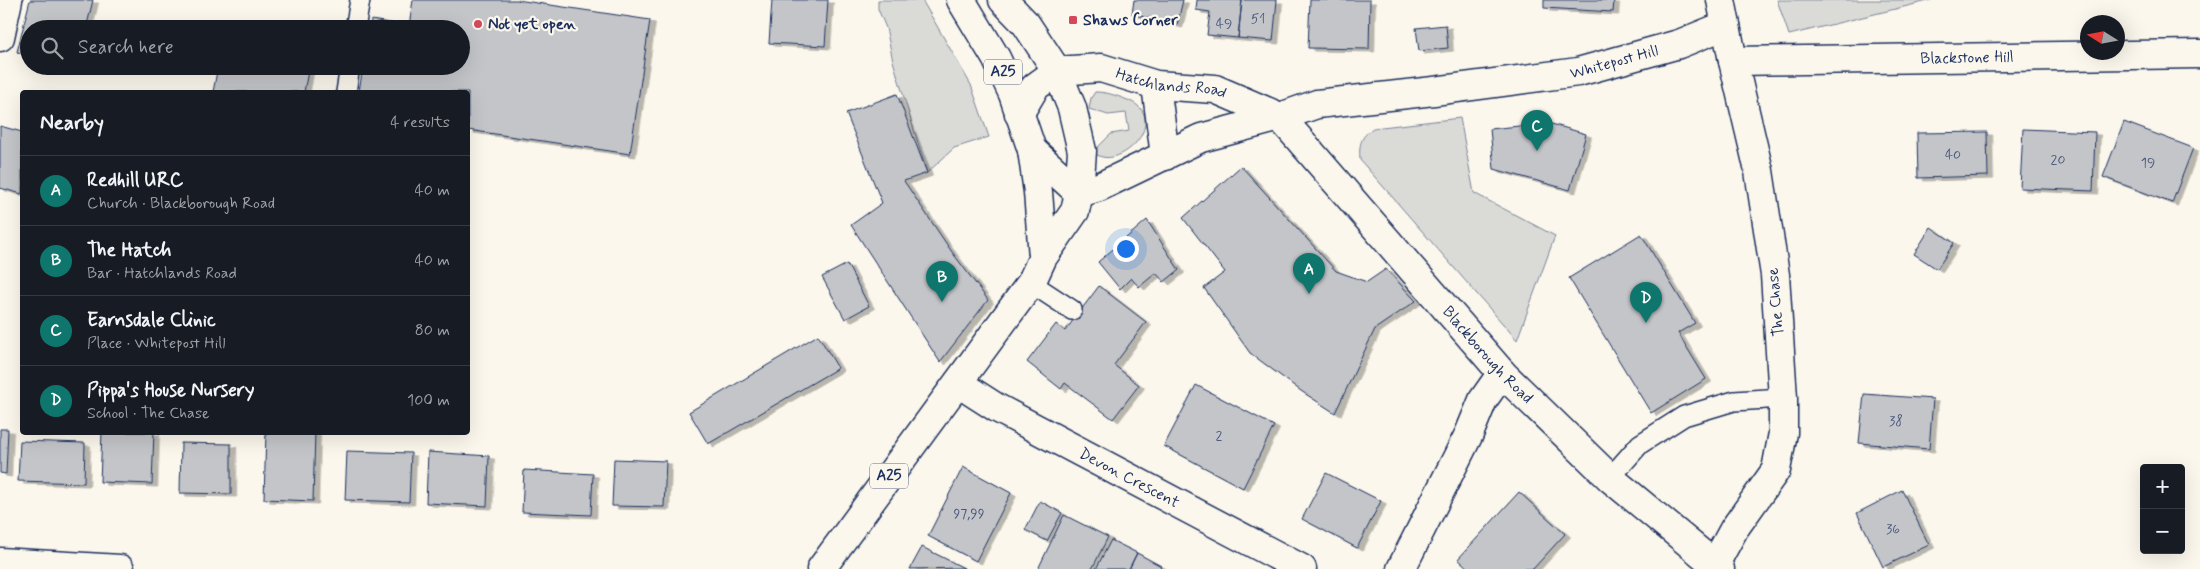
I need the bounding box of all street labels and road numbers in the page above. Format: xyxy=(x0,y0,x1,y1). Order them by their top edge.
street label: Whitepost Hill xyxy=(1569,40,1661,83)
street label: Blackstone Hill xyxy=(1920,46,2014,69)
road number: A25 xyxy=(984,60,1022,84)
street label: Hatchlands Road xyxy=(1113,63,1230,103)
street label: The Chase xyxy=(1763,266,1789,337)
street label: Blackborough Road xyxy=(1438,301,1538,408)
street label: Devon Crescent xyxy=(1076,443,1184,513)
road number: A25 xyxy=(870,464,908,488)

